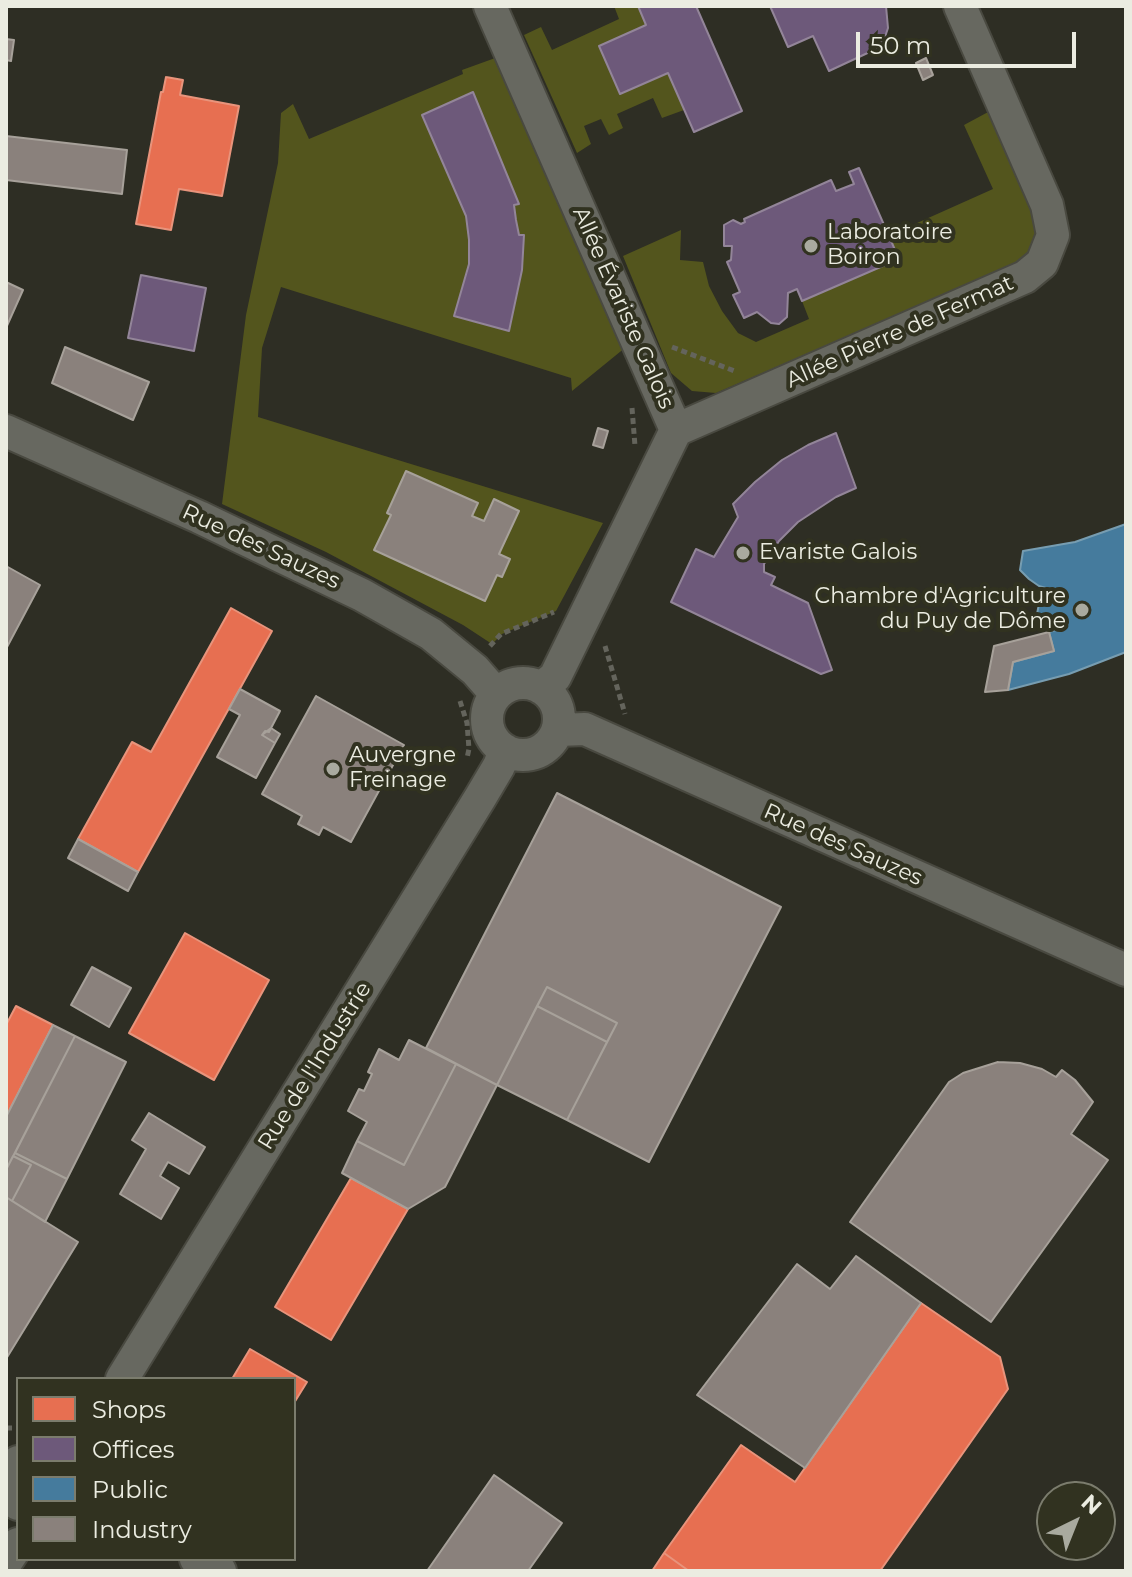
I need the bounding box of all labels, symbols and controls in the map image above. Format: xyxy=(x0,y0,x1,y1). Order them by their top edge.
scale bar xyxy=(860,16,1080,66)
text: 50 m xyxy=(870,31,931,60)
street label: Allée Évariste Galois xyxy=(567,203,679,413)
place label: Laboratoire Boiron xyxy=(827,220,953,272)
marker: Laboratoire Boiron xyxy=(802,237,820,255)
street label: Allée Pierre de Fermat xyxy=(782,270,1018,394)
street label: Rue des Sauzes xyxy=(178,499,344,595)
place label: Evariste Galois xyxy=(759,540,917,566)
marker: Evariste Galois xyxy=(734,544,752,562)
place label: Chambre d'Agriculture du Puy de Dôme xyxy=(815,584,1066,636)
marker: Chambre d'Agriculture du Puy de Dôme xyxy=(1073,601,1091,619)
place label: Auvergne Freinage xyxy=(349,743,456,794)
marker: Auvergne Freinage xyxy=(324,760,342,778)
street label: Rue des Sauzes xyxy=(760,798,926,892)
street label: Rue de l'Industrie xyxy=(253,977,377,1155)
legend xyxy=(16,1377,296,1561)
text: Shops xyxy=(92,1395,166,1424)
text: Offices xyxy=(92,1435,174,1464)
text: Public xyxy=(92,1475,168,1504)
north arrow xyxy=(1036,1481,1116,1561)
text: N xyxy=(1076,1489,1107,1520)
text: Industry xyxy=(92,1515,192,1544)

